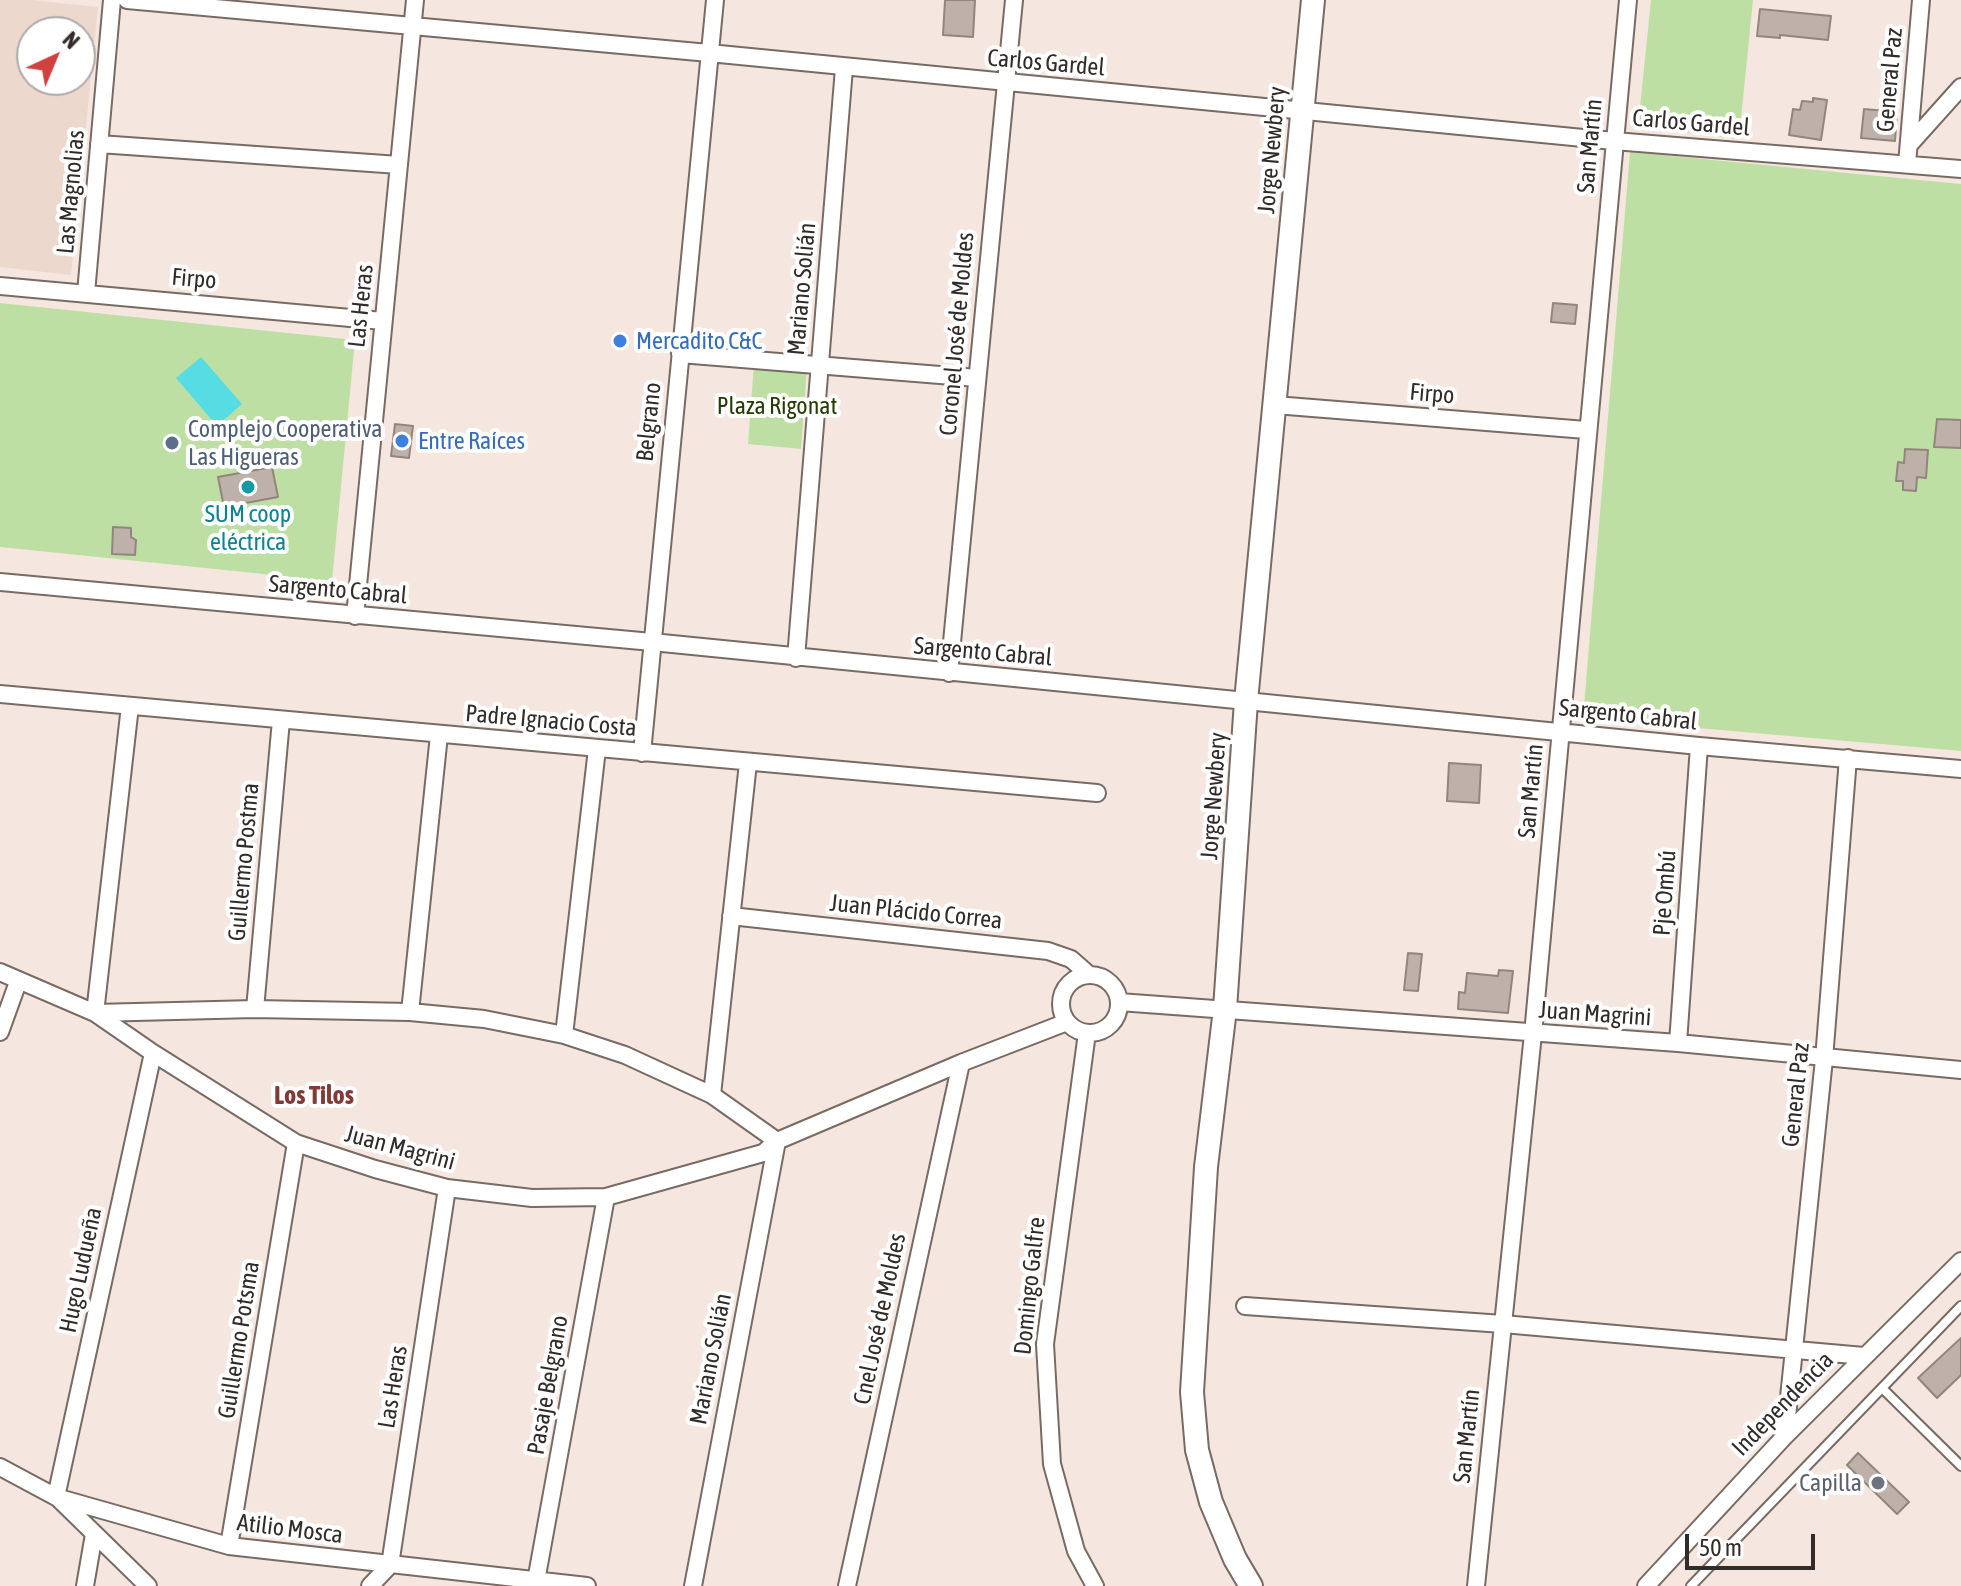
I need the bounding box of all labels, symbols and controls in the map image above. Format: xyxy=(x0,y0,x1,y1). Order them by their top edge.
north arrow xyxy=(16,16,96,96)
text: N xyxy=(58,26,85,54)
street label: General Paz xyxy=(1871,27,1909,133)
street label: Carlos Gardel xyxy=(986,44,1106,82)
street label: Jorge Newbery xyxy=(1252,85,1292,215)
street label: San Martín xyxy=(1572,98,1608,194)
street label: Carlos Gardel xyxy=(1631,104,1751,142)
street label: Las Magnolias xyxy=(51,129,91,255)
street label: Mariano Solián xyxy=(782,221,822,357)
street label: Coronel José de Moldes xyxy=(934,231,980,437)
street label: Firpo xyxy=(170,263,218,295)
street label: Las Heras xyxy=(342,263,380,349)
place label: Mercadito C&C xyxy=(636,327,762,355)
marker: Mercadito C&C xyxy=(611,332,629,350)
street label: Firpo xyxy=(1408,378,1456,410)
street label: Belgrano xyxy=(631,381,667,463)
park label: Plaza Rigonat xyxy=(717,392,837,420)
place label: Complejo Cooperativa Las Higueras xyxy=(188,415,382,471)
place label: Entre Raíces xyxy=(418,427,525,455)
marker: Entre Raíces xyxy=(393,432,411,450)
marker: Complejo Cooperativa Las Higueras xyxy=(163,434,181,452)
marker: SUM coop eléctrica xyxy=(239,478,257,496)
place label: SUM coop eléctrica xyxy=(205,500,291,556)
street label: Sargento Cabral xyxy=(268,570,408,610)
street label: Sargento Cabral xyxy=(913,632,1053,672)
street label: Sargento Cabral xyxy=(1558,693,1698,737)
street label: Padre Ignacio Costa xyxy=(464,699,638,743)
street label: Jorge Newbery xyxy=(1195,731,1233,861)
street label: San Martín xyxy=(1513,743,1549,839)
street label: Guillermo Postma xyxy=(223,782,265,942)
street label: Pje Ombú xyxy=(1648,849,1682,937)
street label: Juan Plácido Correa xyxy=(828,889,1004,935)
street label: Juan Magrini xyxy=(1538,996,1652,1032)
street label: General Paz xyxy=(1776,1041,1816,1149)
district label: Los Tilos xyxy=(274,1080,354,1112)
street label: Juan Magrini xyxy=(342,1120,458,1176)
street label: Hugo Ludueña xyxy=(54,1205,108,1335)
street label: Domingo Galfre xyxy=(1008,1216,1052,1356)
street label: Cnel José de Moldes xyxy=(848,1231,912,1407)
street label: Guillermo Potsma xyxy=(212,1259,266,1421)
street label: Mariano Solián xyxy=(684,1291,738,1427)
street label: Pasaje Belgrano xyxy=(522,1313,574,1457)
street label: Las Heras xyxy=(372,1344,414,1430)
street label: Independencia xyxy=(1726,1346,1840,1462)
street label: San Martín xyxy=(1448,1388,1486,1484)
place label: Capilla xyxy=(1799,1469,1862,1497)
marker: Capilla xyxy=(1869,1474,1887,1492)
street label: Atilio Mosca xyxy=(235,1508,345,1550)
scale bar xyxy=(1689,1518,1819,1568)
text: 50 m xyxy=(1699,1534,1742,1561)

